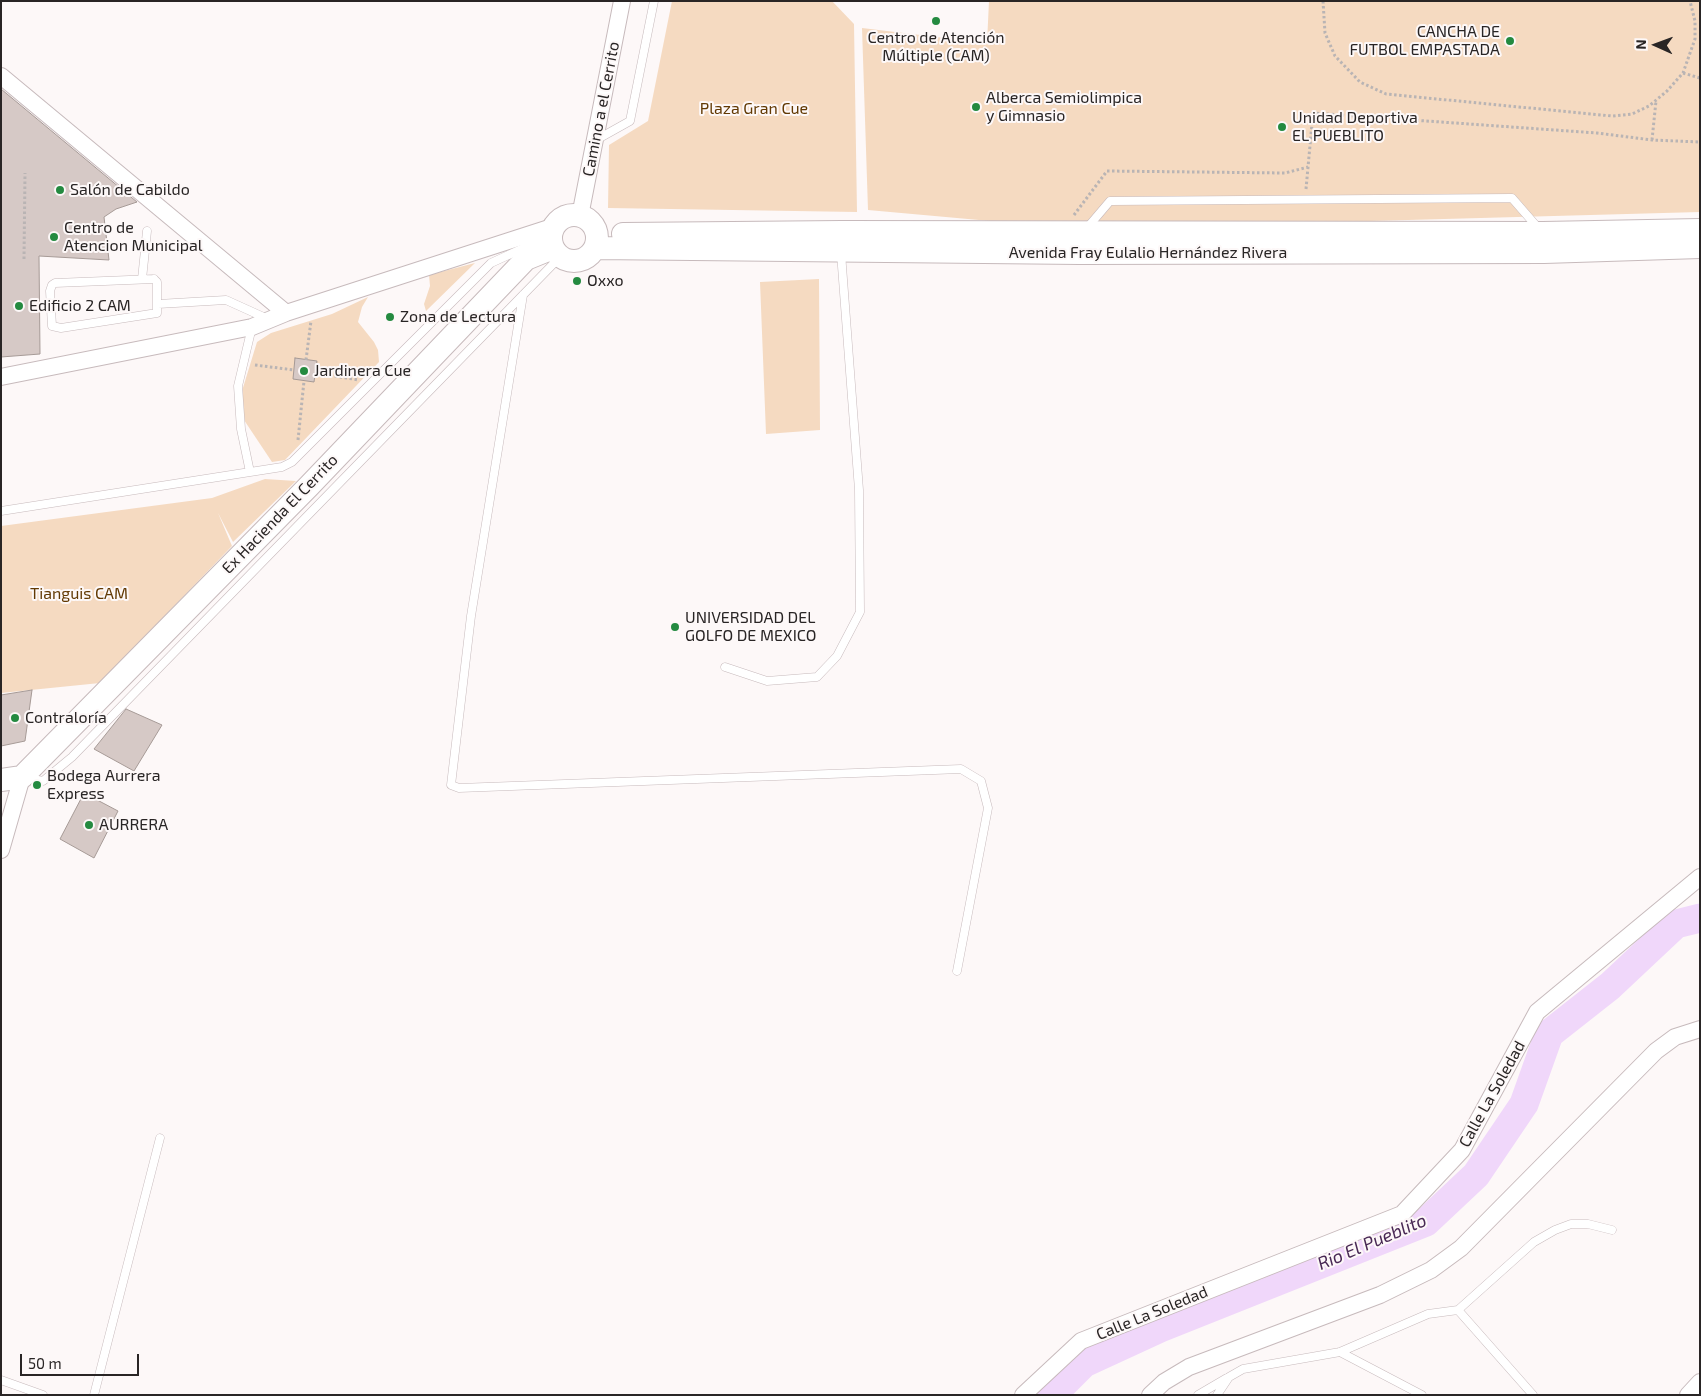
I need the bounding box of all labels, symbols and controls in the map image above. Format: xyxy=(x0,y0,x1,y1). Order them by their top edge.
marker: Centro de Atención Múltiple (CAM) xyxy=(930,15,942,27)
north arrow xyxy=(1631,20,1681,70)
place label: CANCHA DE FUTBOL EMPASTADA xyxy=(1349,22,1500,60)
place label: Centro de Atención Múltiple (CAM) xyxy=(867,28,1005,66)
marker: CANCHA DE FUTBOL EMPASTADA xyxy=(1504,35,1516,47)
text: N xyxy=(1632,39,1649,50)
street label: Camino a el Cerrito xyxy=(579,40,623,178)
place label: Alberca Semiolimpica y Gimnasio xyxy=(986,88,1142,126)
park label: Plaza Gran Cue xyxy=(700,99,808,119)
marker: Alberca Semiolimpica y Gimnasio xyxy=(970,101,982,113)
place label: Unidad Deportiva EL PUEBLITO xyxy=(1292,108,1418,146)
marker: Unidad Deportiva EL PUEBLITO xyxy=(1276,121,1288,133)
place label: Salón de Cabildo xyxy=(70,180,190,200)
marker: Salón de Cabildo xyxy=(54,184,66,196)
place label: Centro de Atencion Municipal xyxy=(64,218,203,256)
marker: Centro de Atencion Municipal xyxy=(48,231,60,243)
street label: Avenida Fray Eulalio Hernández Rivera xyxy=(1009,243,1287,263)
place label: Oxxo xyxy=(587,271,623,291)
marker: Oxxo xyxy=(571,275,583,287)
place label: Edificio 2 CAM xyxy=(29,296,131,316)
marker: Edificio 2 CAM xyxy=(13,300,25,312)
place label: Zona de Lectura xyxy=(400,307,516,327)
marker: Zona de Lectura xyxy=(384,311,396,323)
place label: Jardinera Cue xyxy=(314,361,411,381)
marker: Jardinera Cue xyxy=(298,365,310,377)
street label: Ex Hacienda El Cerrito xyxy=(218,450,342,578)
park label: Tianguis CAM xyxy=(30,584,128,604)
place label: UNIVERSIDAD DEL GOLFO DE MEXICO xyxy=(685,608,816,646)
marker: UNIVERSIDAD DEL GOLFO DE MEXICO xyxy=(669,621,681,633)
place label: Contraloría xyxy=(25,708,107,728)
marker: Contraloría xyxy=(9,712,21,724)
place label: Bodega Aurrera Express xyxy=(47,766,160,804)
marker: Bodega Aurrera Express xyxy=(31,779,43,791)
place label: AURRERA xyxy=(99,815,168,835)
marker: AURRERA xyxy=(83,819,95,831)
street label: Calle La Soledad xyxy=(1455,1037,1529,1151)
water label: Rio El Pueblito xyxy=(1314,1209,1430,1275)
street label: Calle La Soledad xyxy=(1093,1282,1211,1344)
scale bar xyxy=(22,1344,141,1376)
text: 50 m xyxy=(28,1354,62,1372)

